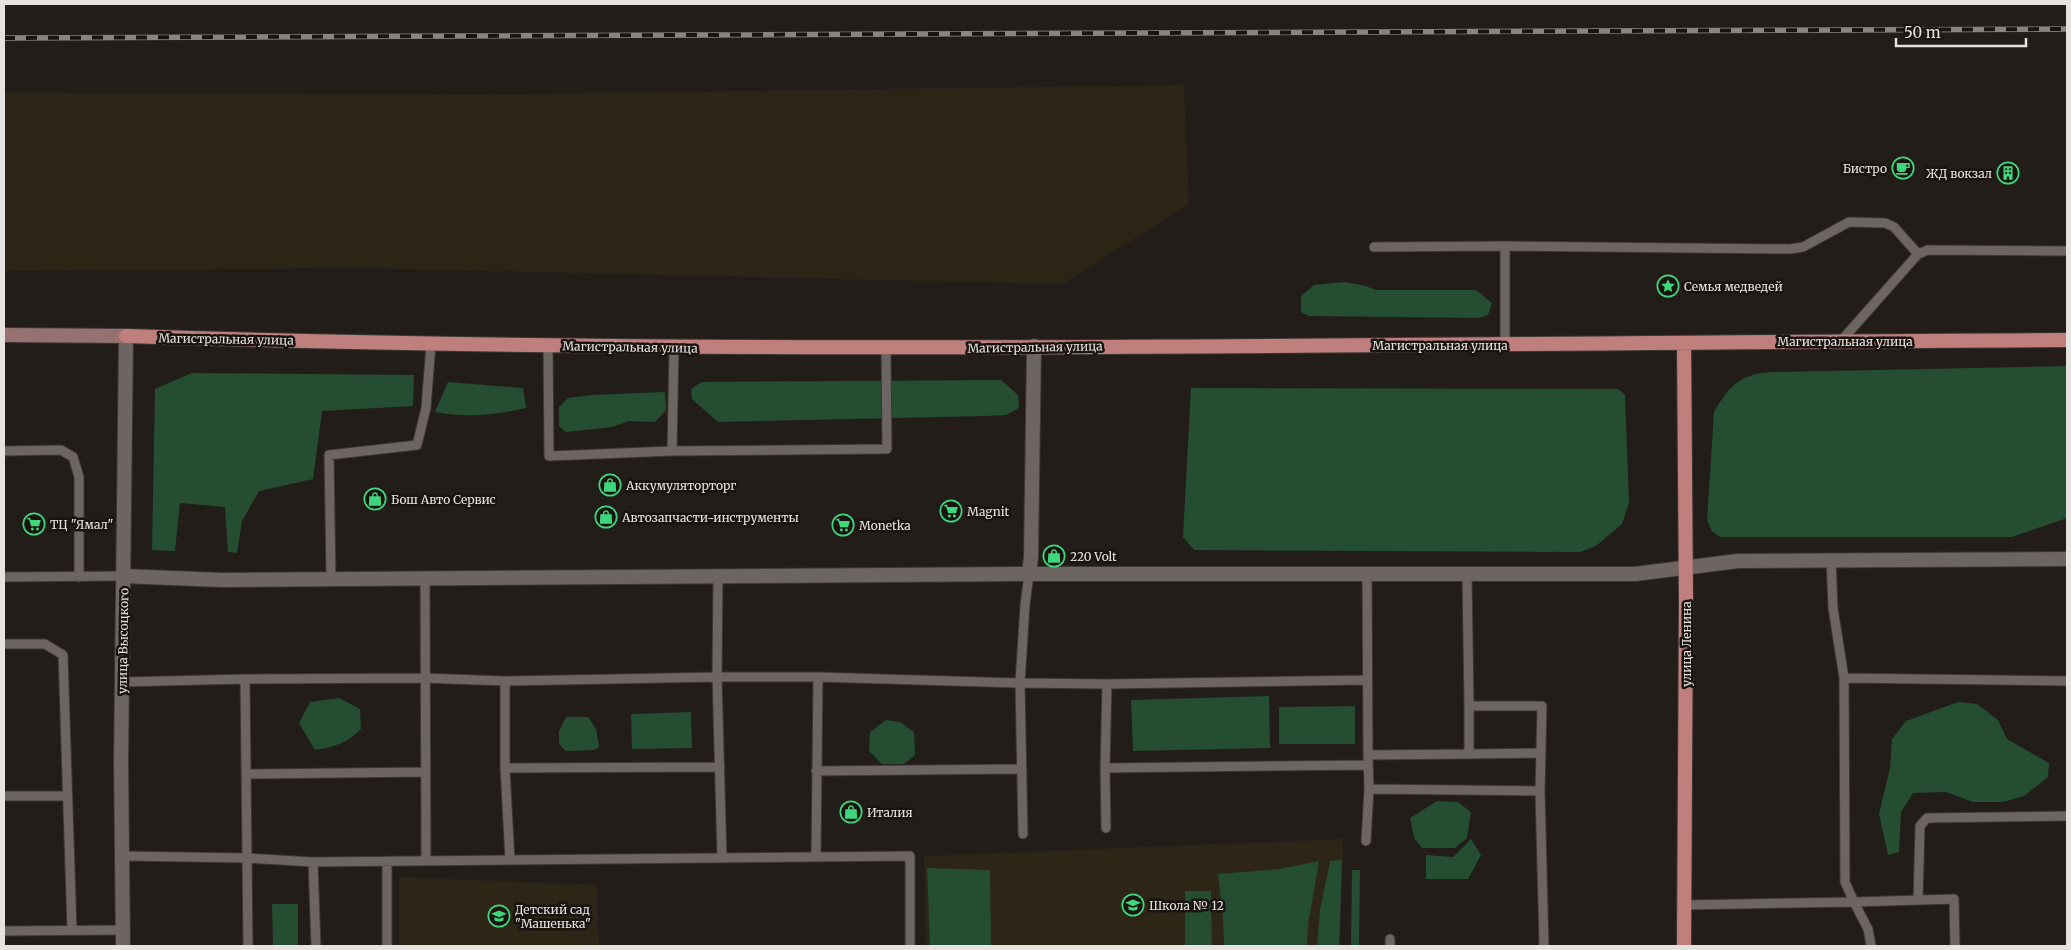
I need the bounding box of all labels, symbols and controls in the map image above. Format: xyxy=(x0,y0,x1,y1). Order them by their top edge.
scale bar xyxy=(1896,15,2026,47)
text: 50 m xyxy=(1904,23,1941,42)
cafe icon: Бистро xyxy=(1891,156,1915,180)
place label: Бистро xyxy=(1843,161,1887,176)
building icon: ЖД вокзал xyxy=(1996,161,2020,185)
place label: ЖД вокзал xyxy=(1926,166,1992,181)
place icon: Семья медведей xyxy=(1656,274,1680,298)
place label: Семья медведей xyxy=(1684,279,1783,294)
street label: Магистральная улица xyxy=(158,330,294,348)
street label: Магистральная улица xyxy=(1777,334,1913,349)
street label: Магистральная улица xyxy=(562,338,698,356)
street label: Магистральная улица xyxy=(967,338,1103,356)
street label: Магистральная улица xyxy=(1372,338,1508,353)
shop icon: Аккумуляторторг xyxy=(598,473,622,497)
place label: Аккумуляторторг xyxy=(625,478,737,493)
shop icon: Бош Авто Сервис xyxy=(363,487,387,511)
place label: Бош Авто Сервис xyxy=(391,492,496,507)
supermarket icon: Magnit xyxy=(939,499,963,523)
place label: Magnit xyxy=(967,504,1009,519)
shop icon: Автозапчасти-инструменты xyxy=(594,505,618,529)
place label: Автозапчасти-инструменты xyxy=(621,510,799,525)
supermarket icon: ТЦ "Ямал" xyxy=(22,512,46,536)
supermarket icon: Monetka xyxy=(831,513,855,537)
place label: ТЦ "Ямал" xyxy=(50,517,114,532)
place label: Monetka xyxy=(859,518,911,533)
shop icon: 220 Volt xyxy=(1042,544,1066,568)
place label: 220 Volt xyxy=(1070,549,1117,564)
street label: улица Высоцкого xyxy=(115,588,131,694)
street label: улица Ленина xyxy=(1679,601,1694,687)
shop icon: Италия xyxy=(839,800,863,824)
place label: Италия xyxy=(867,805,913,820)
school or university icon: Школа № 12 xyxy=(1121,893,1145,917)
place label: Школа № 12 xyxy=(1149,898,1224,913)
place label: Детский сад "Машенька" xyxy=(515,902,591,931)
school or university icon: Детский сад "Машенька" xyxy=(487,904,511,928)

